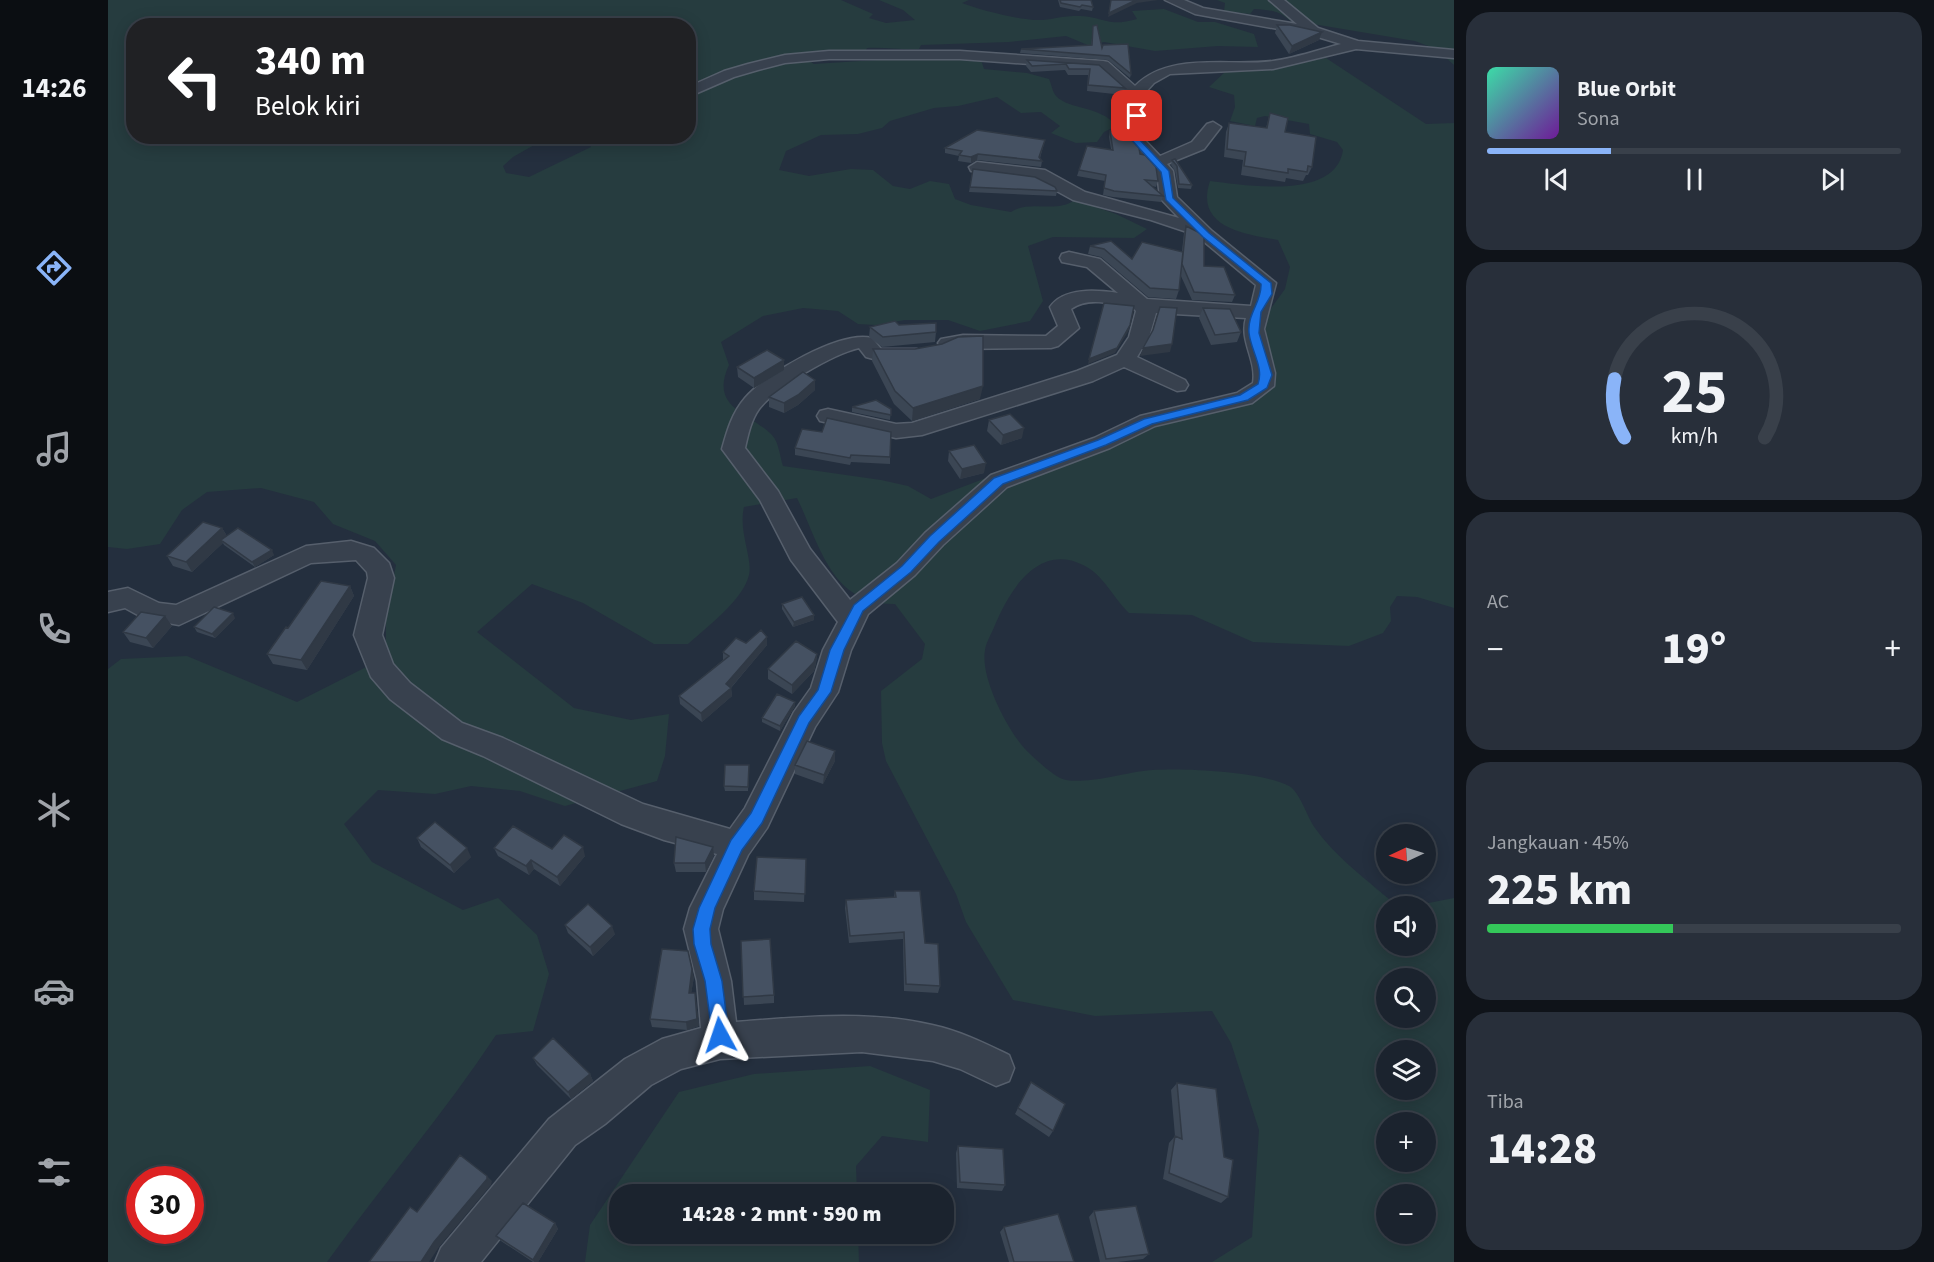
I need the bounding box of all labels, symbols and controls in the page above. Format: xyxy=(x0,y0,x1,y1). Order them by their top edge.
text: 340 m xyxy=(255,31,366,91)
icon: left xyxy=(156,42,234,120)
text: 14:26 xyxy=(21,69,87,108)
text: Blue Orbit xyxy=(1577,73,1676,105)
text: Belok kiri xyxy=(255,87,361,126)
pin xyxy=(1111,90,1162,141)
icon: arrive xyxy=(1120,99,1153,132)
text: Sona xyxy=(1577,105,1620,133)
icon: previous xyxy=(1540,163,1573,196)
icon: pause xyxy=(1678,163,1711,196)
icon: next xyxy=(1816,163,1849,196)
icon: directions xyxy=(33,247,75,289)
text: 25 xyxy=(1661,348,1727,437)
text: km/h xyxy=(1670,421,1718,452)
icon: music xyxy=(33,428,75,470)
text: AC xyxy=(1487,588,1509,616)
icon: phone xyxy=(33,608,75,650)
text: 19° xyxy=(1662,617,1726,681)
text: − xyxy=(1487,626,1503,673)
text: + xyxy=(1885,626,1901,673)
icon: climate xyxy=(33,789,75,831)
north arrow xyxy=(1376,824,1436,884)
map controls xyxy=(1376,824,1436,1244)
text: Jangkauan · 45% xyxy=(1487,829,1629,857)
text: 225 km xyxy=(1487,858,1632,922)
button: sound xyxy=(1376,896,1436,956)
button: search xyxy=(1376,968,1436,1028)
icon: car xyxy=(33,970,75,1012)
position arrow xyxy=(688,1003,752,1067)
button: layers xyxy=(1376,1040,1436,1100)
text: Tiba xyxy=(1487,1088,1524,1116)
button: + xyxy=(1376,1112,1436,1172)
text: 14:28 xyxy=(1487,1117,1597,1181)
icon: filters xyxy=(33,1151,75,1193)
speed limit sign: 30 xyxy=(126,1166,204,1244)
button: − xyxy=(1376,1184,1436,1244)
text: 14:28 · 2 mnt · 590 m xyxy=(681,1198,882,1230)

